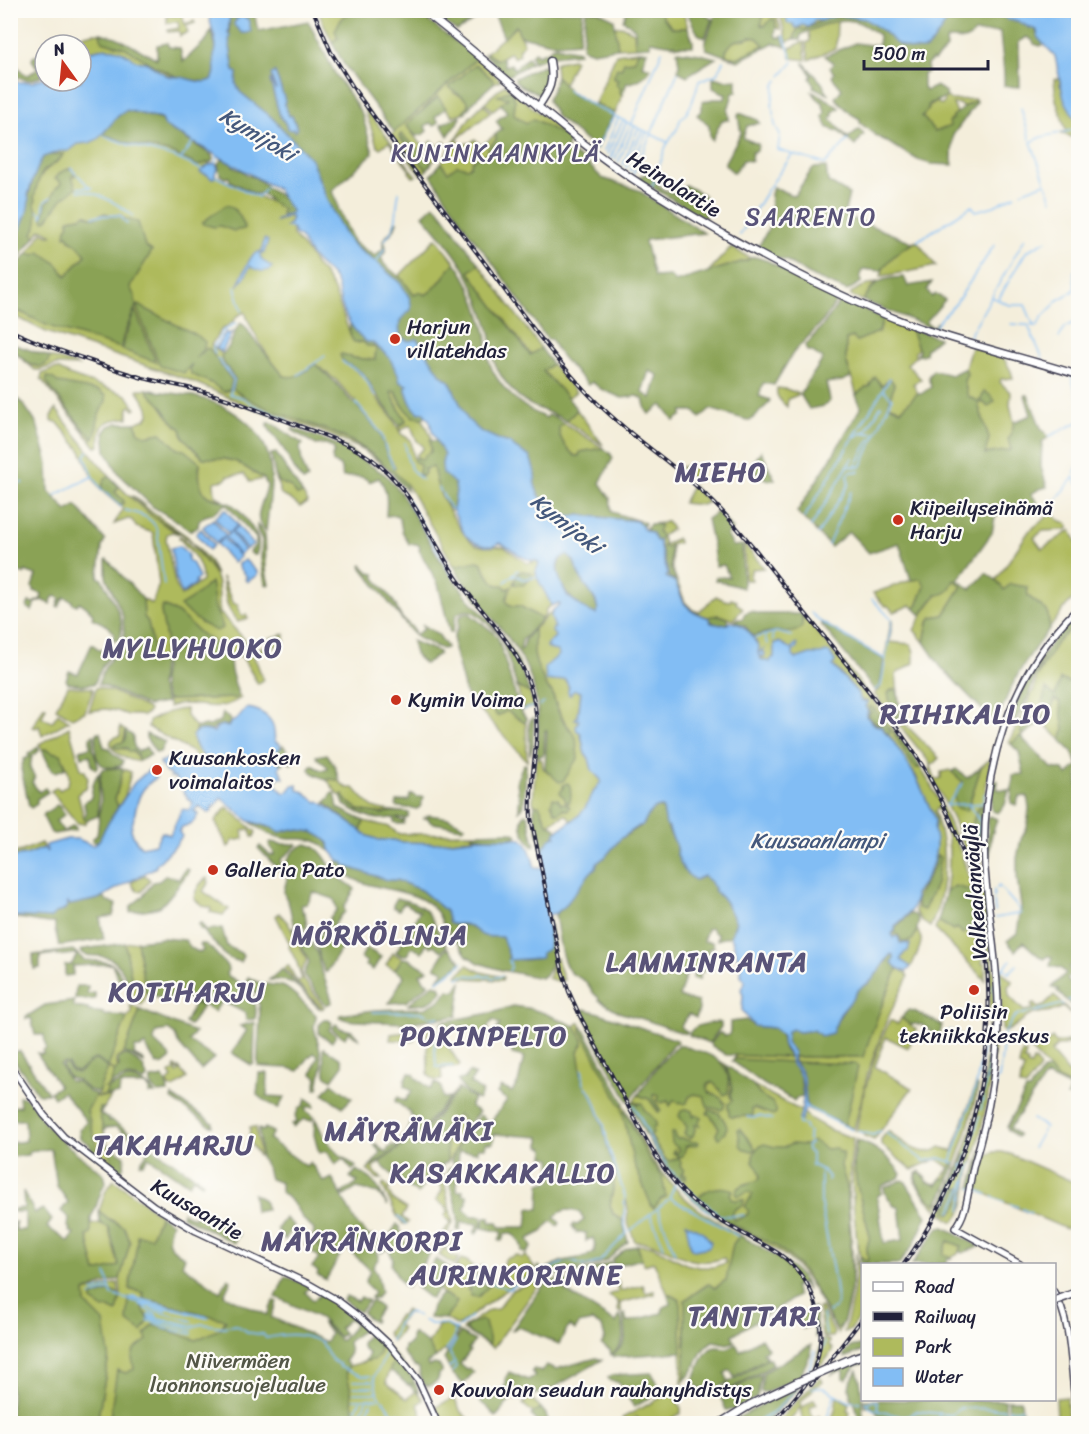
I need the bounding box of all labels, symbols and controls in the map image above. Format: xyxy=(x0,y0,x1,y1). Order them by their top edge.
north arrow xyxy=(33,33,93,93)
text: N xyxy=(49,33,69,65)
scale bar xyxy=(864,33,988,71)
text: 500 m xyxy=(873,38,925,70)
water label: Kymijoki xyxy=(212,96,307,175)
district label: KUNINKAANKYLÄ xyxy=(391,132,602,174)
street label: Heinolantie xyxy=(619,140,729,228)
district label: SAARENTO xyxy=(745,196,877,238)
place label: Harjun villatehdas xyxy=(407,308,507,370)
marker: Harjun villatehdas xyxy=(388,332,402,346)
district label: MIEHO xyxy=(674,448,767,496)
water label: Kymijoki xyxy=(522,482,615,567)
place label: Kiipeilyseinämä Harju xyxy=(910,489,1054,551)
marker: Kiipeilyseinämä Harju xyxy=(891,513,905,527)
district label: MYLLYHUOKO xyxy=(102,624,283,672)
place label: Kymin Voima xyxy=(408,681,525,719)
district label: RIIHIKALLIO xyxy=(879,690,1052,738)
marker: Kymin Voima xyxy=(389,693,403,707)
place label: Kuusankosken voimalaitos xyxy=(169,739,301,801)
marker: Kuusankosken voimalaitos xyxy=(150,763,164,777)
water label: Kuusaanlampi xyxy=(751,821,887,860)
street label: Valkealanväylä xyxy=(951,822,999,961)
place label: Galleria Pato xyxy=(225,851,345,889)
marker: Galleria Pato xyxy=(206,863,220,877)
district label: MÖRKÖLINJA xyxy=(290,911,469,959)
district label: LAMMINRANTA xyxy=(606,938,808,986)
district label: KOTIHARJU xyxy=(108,968,265,1016)
marker: Poliisin tekniikkakeskus xyxy=(967,983,981,997)
place label: Poliisin tekniikkakeskus xyxy=(899,993,1049,1055)
district label: POKINPELTO xyxy=(400,1012,568,1060)
district label: MÄYRÄMÄKI xyxy=(323,1107,494,1155)
district label: TAKAHARJU xyxy=(94,1121,254,1169)
district label: KASAKKAKALLIO xyxy=(389,1149,616,1197)
street label: Kuusaantie xyxy=(143,1167,251,1251)
district label: MÄYRÄNKORPI xyxy=(260,1217,464,1265)
district label: AURINKORINNE xyxy=(409,1251,623,1299)
legend xyxy=(861,1263,1056,1401)
text: Road xyxy=(915,1271,955,1303)
district label: TANTTARI xyxy=(688,1292,821,1340)
text: Railway xyxy=(915,1301,977,1333)
text: Park xyxy=(915,1331,952,1363)
park label: Niivermäen luonnonsuojelualue xyxy=(150,1342,326,1404)
text: Water xyxy=(915,1361,964,1393)
place label: Kouvolan seudun rauhanyhdistys xyxy=(451,1371,752,1409)
marker: Kouvolan seudun rauhanyhdistys xyxy=(432,1383,446,1397)

